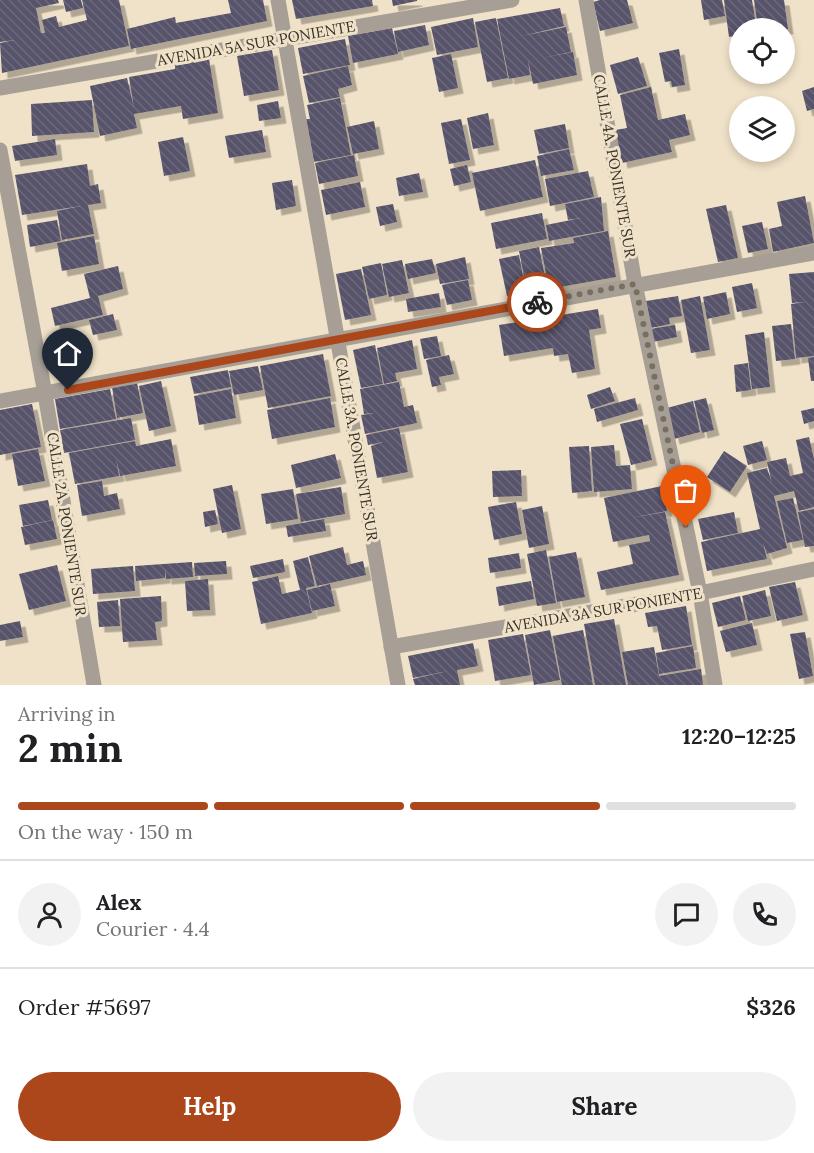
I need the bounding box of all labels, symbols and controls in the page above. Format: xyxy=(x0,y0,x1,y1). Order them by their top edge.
street label: AVENIDA 5A SUR PONIENTE xyxy=(155,16,356,70)
map controls xyxy=(729,18,795,162)
button: locate xyxy=(729,18,795,84)
street label: CALLE 4A. PONIENTE SUR xyxy=(590,73,641,260)
button: layers xyxy=(729,96,795,162)
courier xyxy=(507,272,567,332)
icon: bike xyxy=(521,286,554,319)
pin xyxy=(42,328,93,390)
icon: home xyxy=(51,337,84,370)
street label: CALLE 3A. PONIENTE SUR xyxy=(332,356,383,543)
street label: CALLE 2A. PONIENTE SUR xyxy=(43,431,91,618)
pin xyxy=(660,465,711,527)
icon: bag xyxy=(669,474,702,507)
street label: AVENIDA 3A SUR PONIENTE xyxy=(502,583,703,637)
text: Arriving in xyxy=(18,701,115,726)
text: 12:20–12:25 xyxy=(682,722,796,750)
text: 2 min xyxy=(18,723,123,773)
text: On the way · 150 m xyxy=(18,819,193,844)
button: person xyxy=(18,883,81,946)
button: chat xyxy=(655,883,718,946)
button: phone xyxy=(733,883,796,946)
text: Alex xyxy=(96,888,141,916)
text: Courier · 4.4 xyxy=(96,916,210,941)
text: Order #5697 xyxy=(18,993,151,1021)
text: $326 xyxy=(746,993,796,1021)
button: Help xyxy=(18,1072,401,1141)
button: Share xyxy=(413,1072,796,1141)

